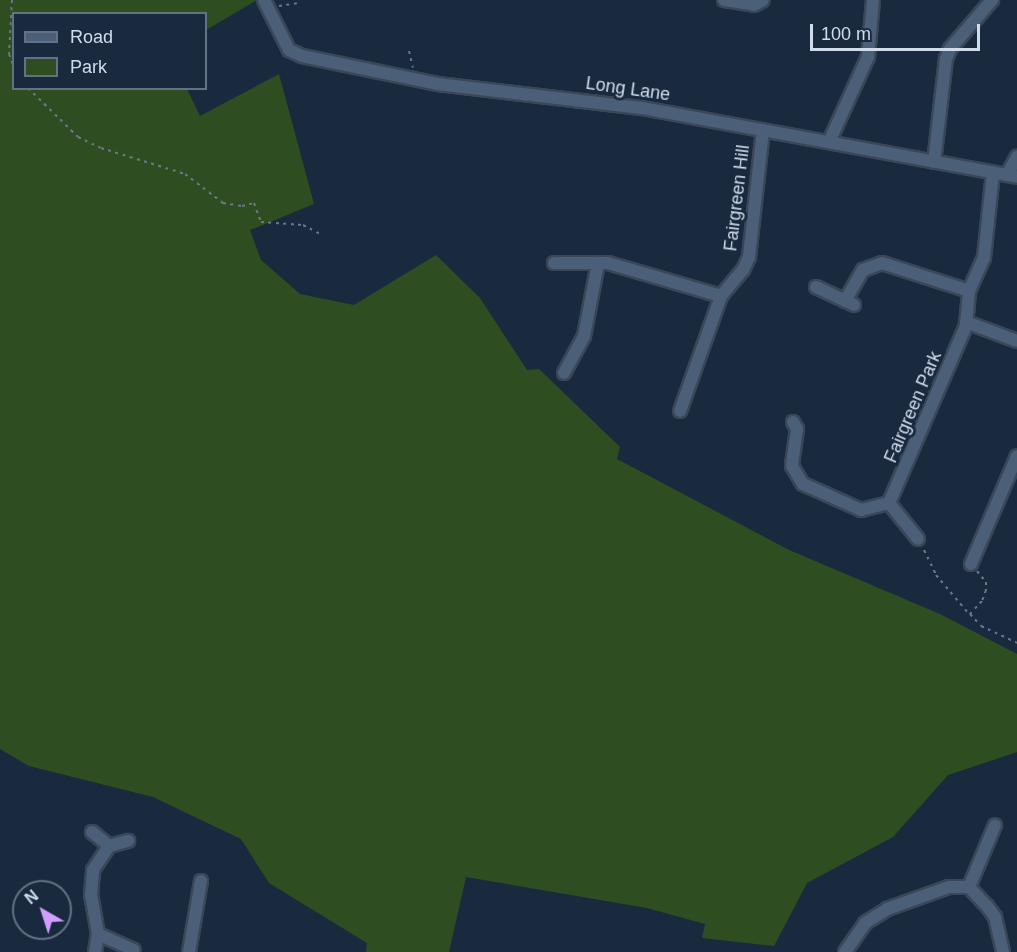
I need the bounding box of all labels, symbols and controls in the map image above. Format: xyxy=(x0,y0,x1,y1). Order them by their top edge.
legend xyxy=(12,12,207,90)
scale bar xyxy=(813,12,982,50)
text: 100 m xyxy=(821,24,871,44)
text: Road xyxy=(70,27,113,47)
text: Park xyxy=(70,57,107,77)
street label: Long Lane xyxy=(584,72,672,106)
street label: Fairgreen Hill xyxy=(720,144,754,252)
street label: Fairgreen Park xyxy=(880,348,946,466)
north arrow xyxy=(12,880,72,940)
text: N xyxy=(22,887,41,907)

